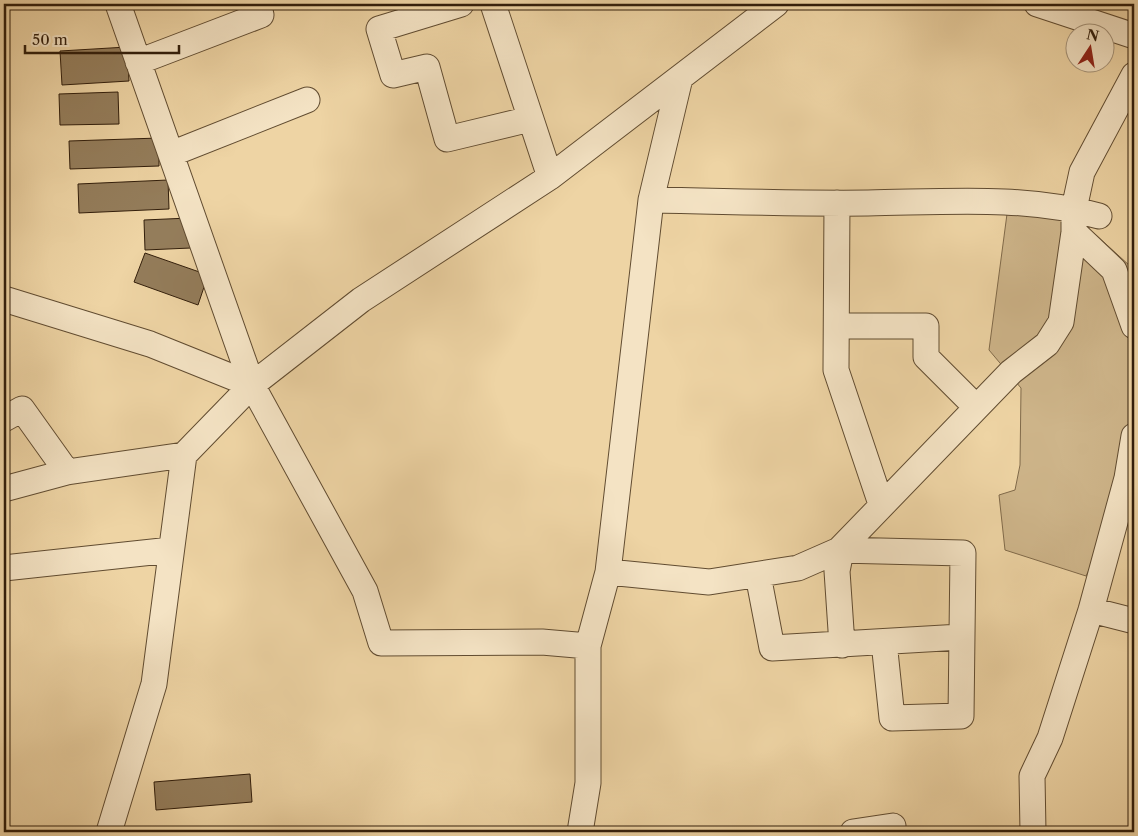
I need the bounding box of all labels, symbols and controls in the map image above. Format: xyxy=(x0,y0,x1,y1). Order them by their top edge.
scale bar xyxy=(25,22,179,54)
north arrow xyxy=(1066,22,1116,72)
text: N xyxy=(1085,25,1101,45)
text: 50 m xyxy=(32,30,68,49)

